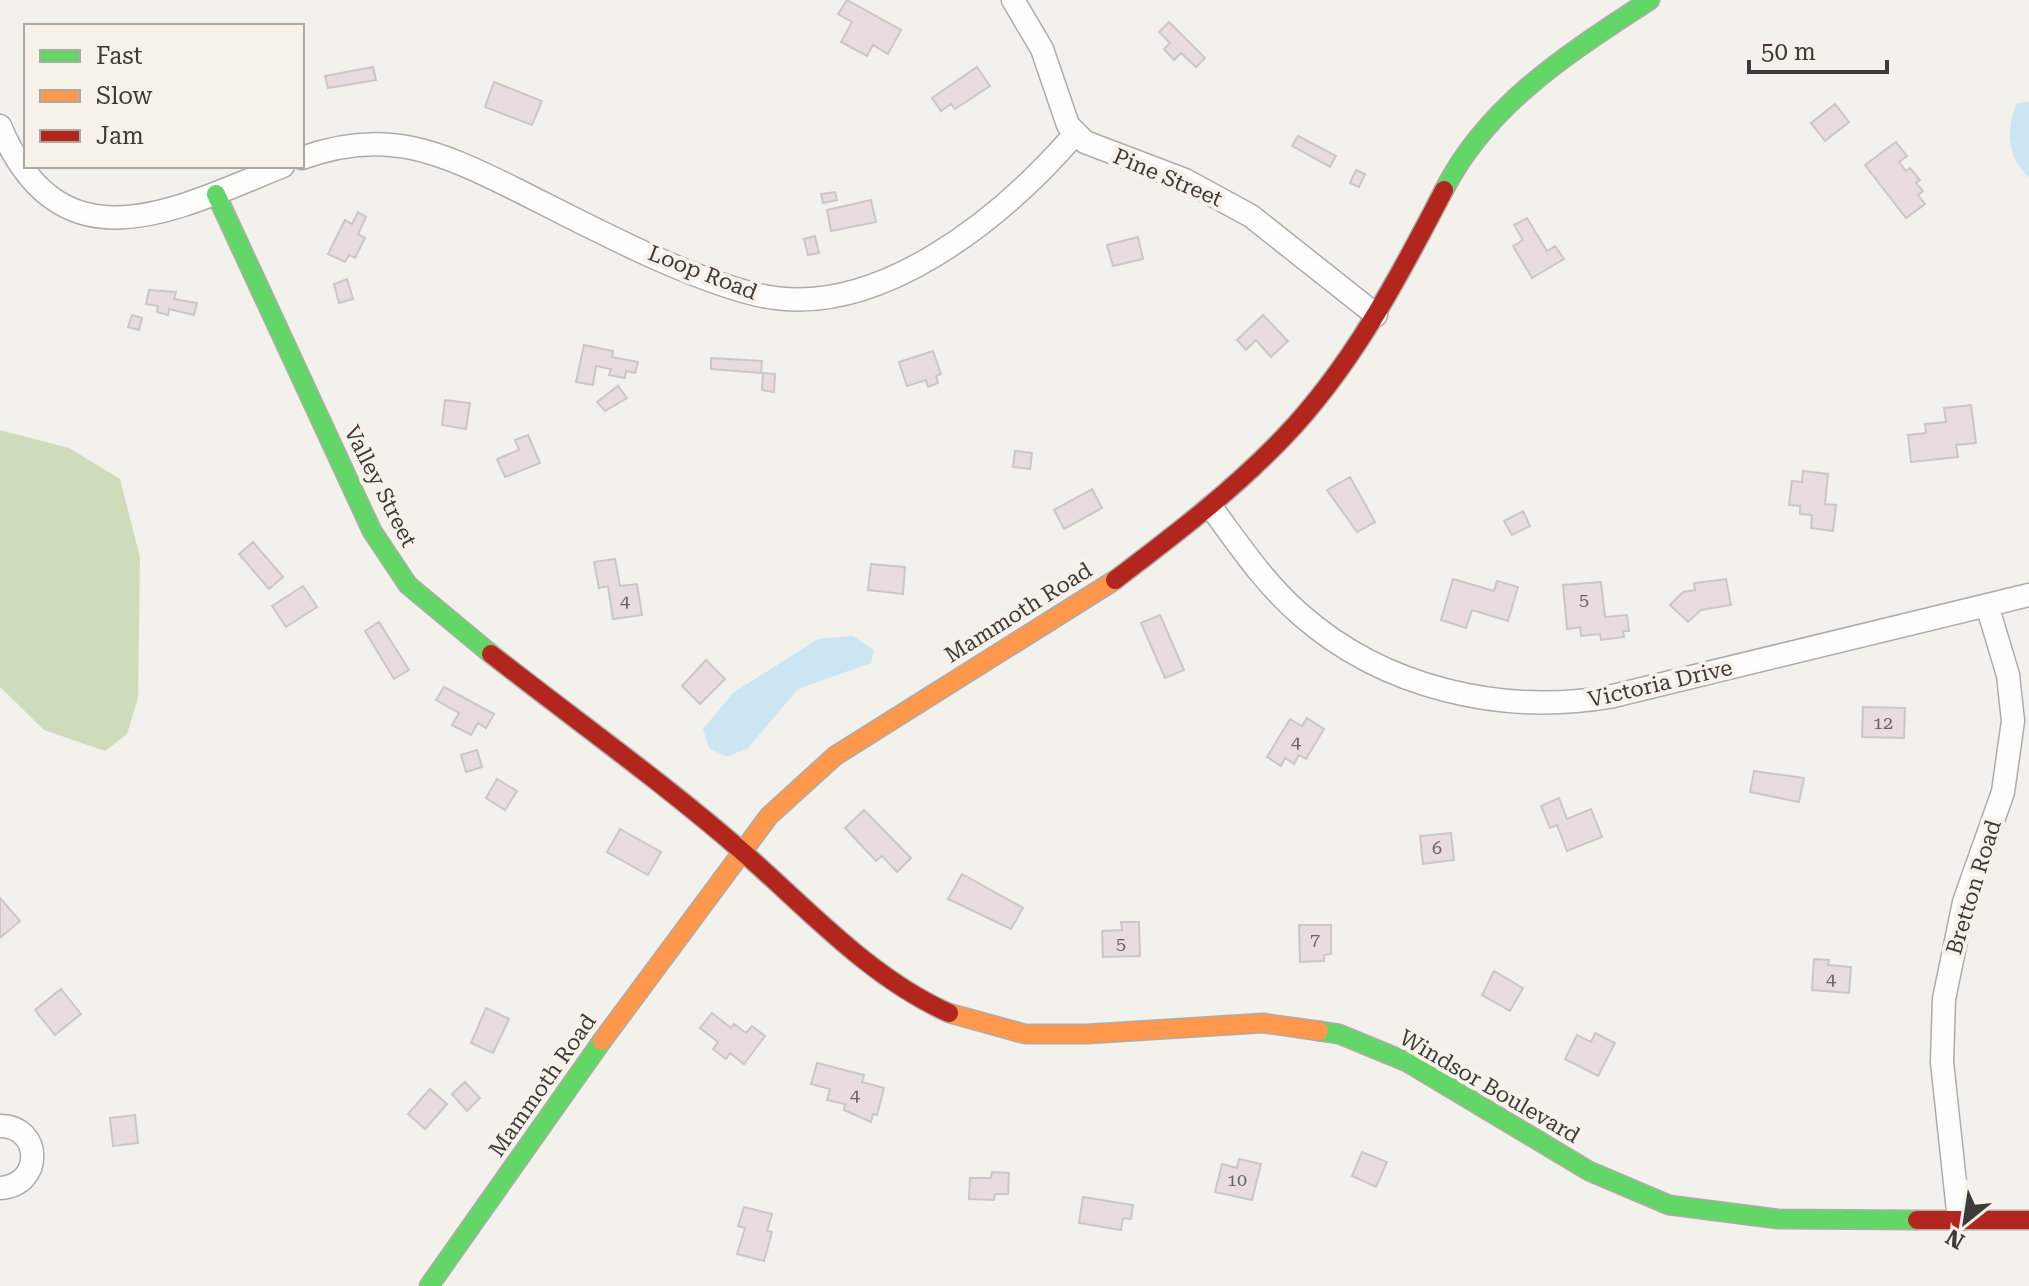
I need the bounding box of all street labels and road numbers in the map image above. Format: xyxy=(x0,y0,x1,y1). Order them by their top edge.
street label: Pine Street xyxy=(1109,143,1226,212)
street label: Loop Road xyxy=(645,240,761,305)
street label: Valley Street xyxy=(339,421,422,551)
street label: Mammoth Road xyxy=(940,557,1096,668)
street label: Victoria Drive xyxy=(1586,655,1735,712)
street label: Bretton Road xyxy=(1941,817,2006,957)
street label: Mammoth Road xyxy=(484,1009,601,1161)
street label: Windsor Boulevard xyxy=(1395,1025,1584,1148)

